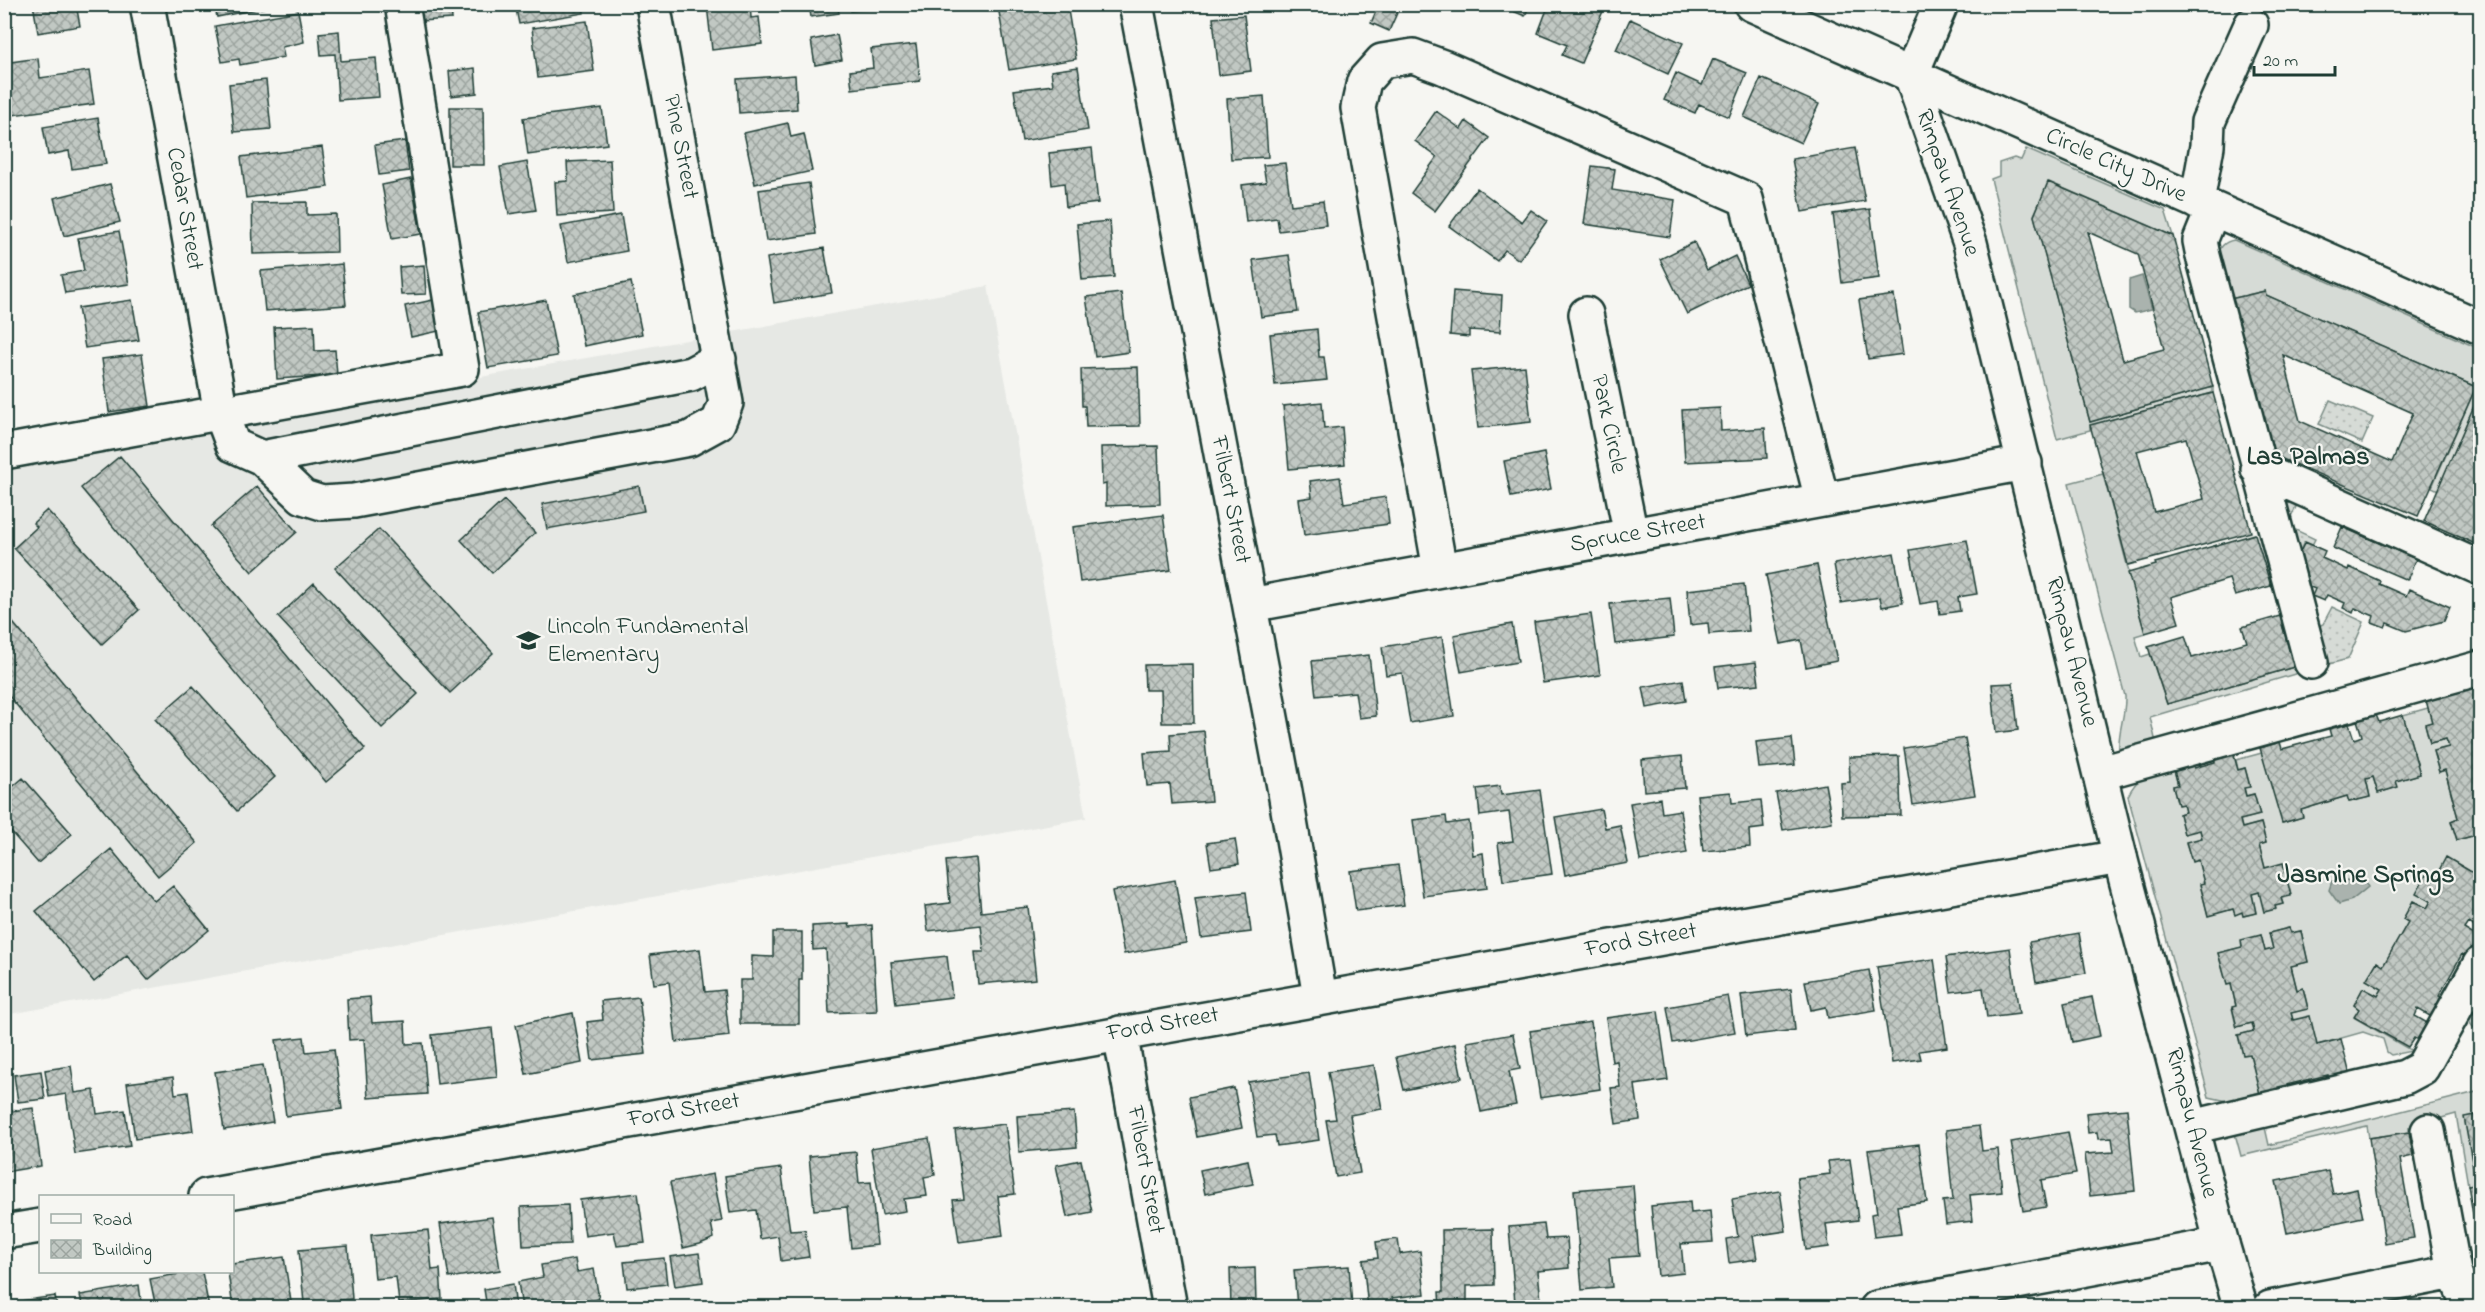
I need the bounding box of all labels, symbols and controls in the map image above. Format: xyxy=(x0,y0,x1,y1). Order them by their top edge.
scale bar xyxy=(2254,39,2335,77)
text: 20 m xyxy=(2263,49,2298,75)
street label: Pine Street xyxy=(653,92,707,202)
street label: Rimpau Avenue xyxy=(1905,105,1989,262)
street label: Circle City Drive xyxy=(2039,119,2192,214)
street label: Cedar Street xyxy=(156,145,212,273)
street label: Park Circle xyxy=(1581,372,1636,477)
street label: Filbert Street xyxy=(1200,432,1260,567)
district label: Las Palmas xyxy=(2247,439,2369,477)
street label: Spruce Street xyxy=(1567,505,1709,563)
street label: Rimpau Avenue xyxy=(2035,573,2107,731)
place label: Lincoln Fundamental Elementary xyxy=(547,610,748,674)
school or university icon: Lincoln Fundamental Elementary xyxy=(516,628,542,654)
district label: Jasmine Springs xyxy=(2277,857,2455,896)
street label: Ford Street xyxy=(1581,914,1700,968)
street label: Ford Street xyxy=(1103,998,1222,1052)
street label: Rimpau Avenue xyxy=(2155,1044,2227,1202)
street label: Ford Street xyxy=(624,1084,743,1138)
street label: Filbert Street xyxy=(1116,1102,1173,1237)
legend xyxy=(39,1195,234,1273)
text: Road xyxy=(93,1208,132,1234)
text: Building xyxy=(92,1238,152,1265)

